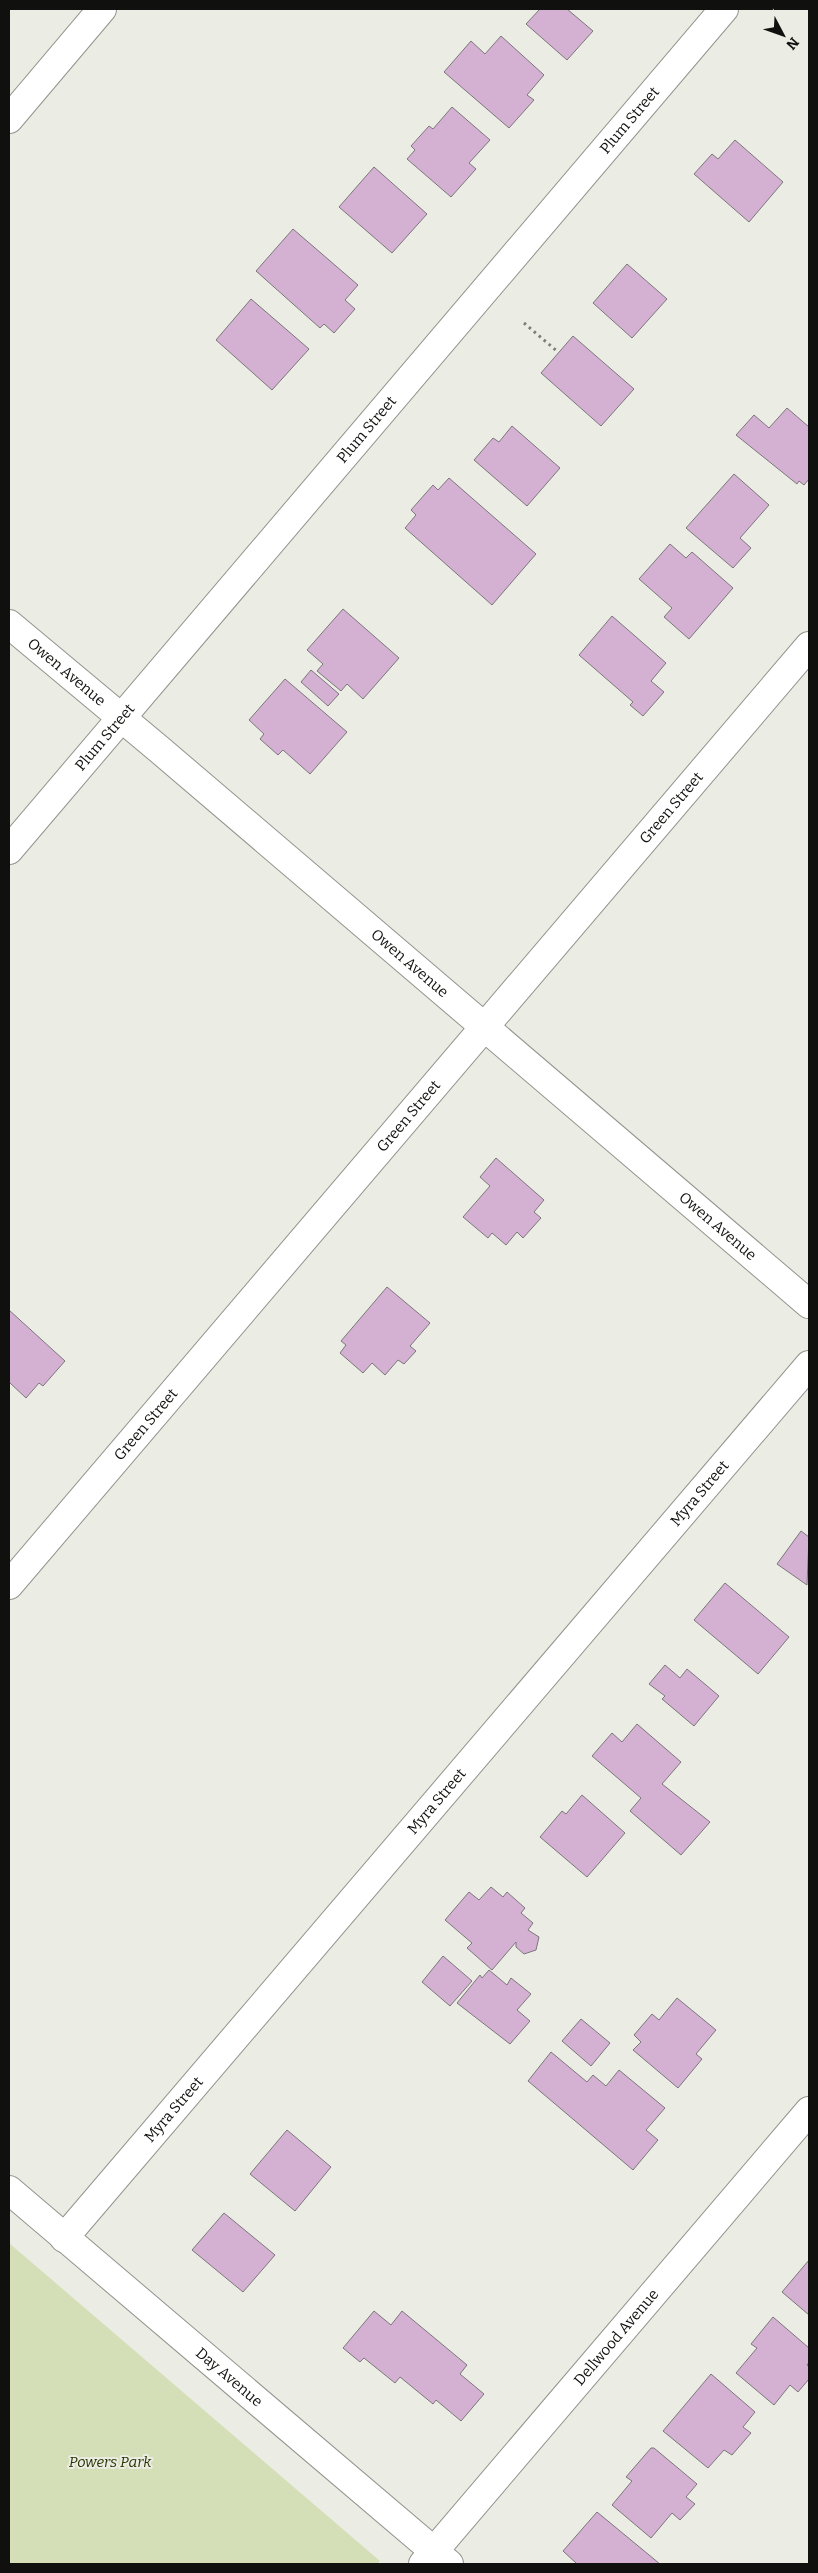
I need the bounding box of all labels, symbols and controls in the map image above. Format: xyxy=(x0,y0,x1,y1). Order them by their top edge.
north arrow xyxy=(758,10,808,60)
text: N xyxy=(782,34,802,53)
street label: Plum Street xyxy=(596,83,663,157)
street label: Plum Street xyxy=(333,392,400,467)
street label: Owen Avenue xyxy=(24,634,109,710)
street label: Plum Street xyxy=(71,700,139,774)
street label: Green Street xyxy=(636,768,707,847)
street label: Owen Avenue xyxy=(367,925,452,1001)
street label: Green Street xyxy=(373,1076,444,1156)
street label: Owen Avenue xyxy=(675,1188,760,1264)
street label: Green Street xyxy=(110,1384,182,1464)
street label: Myra Street xyxy=(667,1456,733,1530)
street label: Myra Street xyxy=(404,1764,470,1838)
street label: Myra Street xyxy=(141,2073,207,2146)
street label: Dellwood Avenue xyxy=(570,2285,662,2389)
street label: Day Avenue xyxy=(192,2344,266,2411)
park label: Powers Park xyxy=(69,2453,152,2471)

